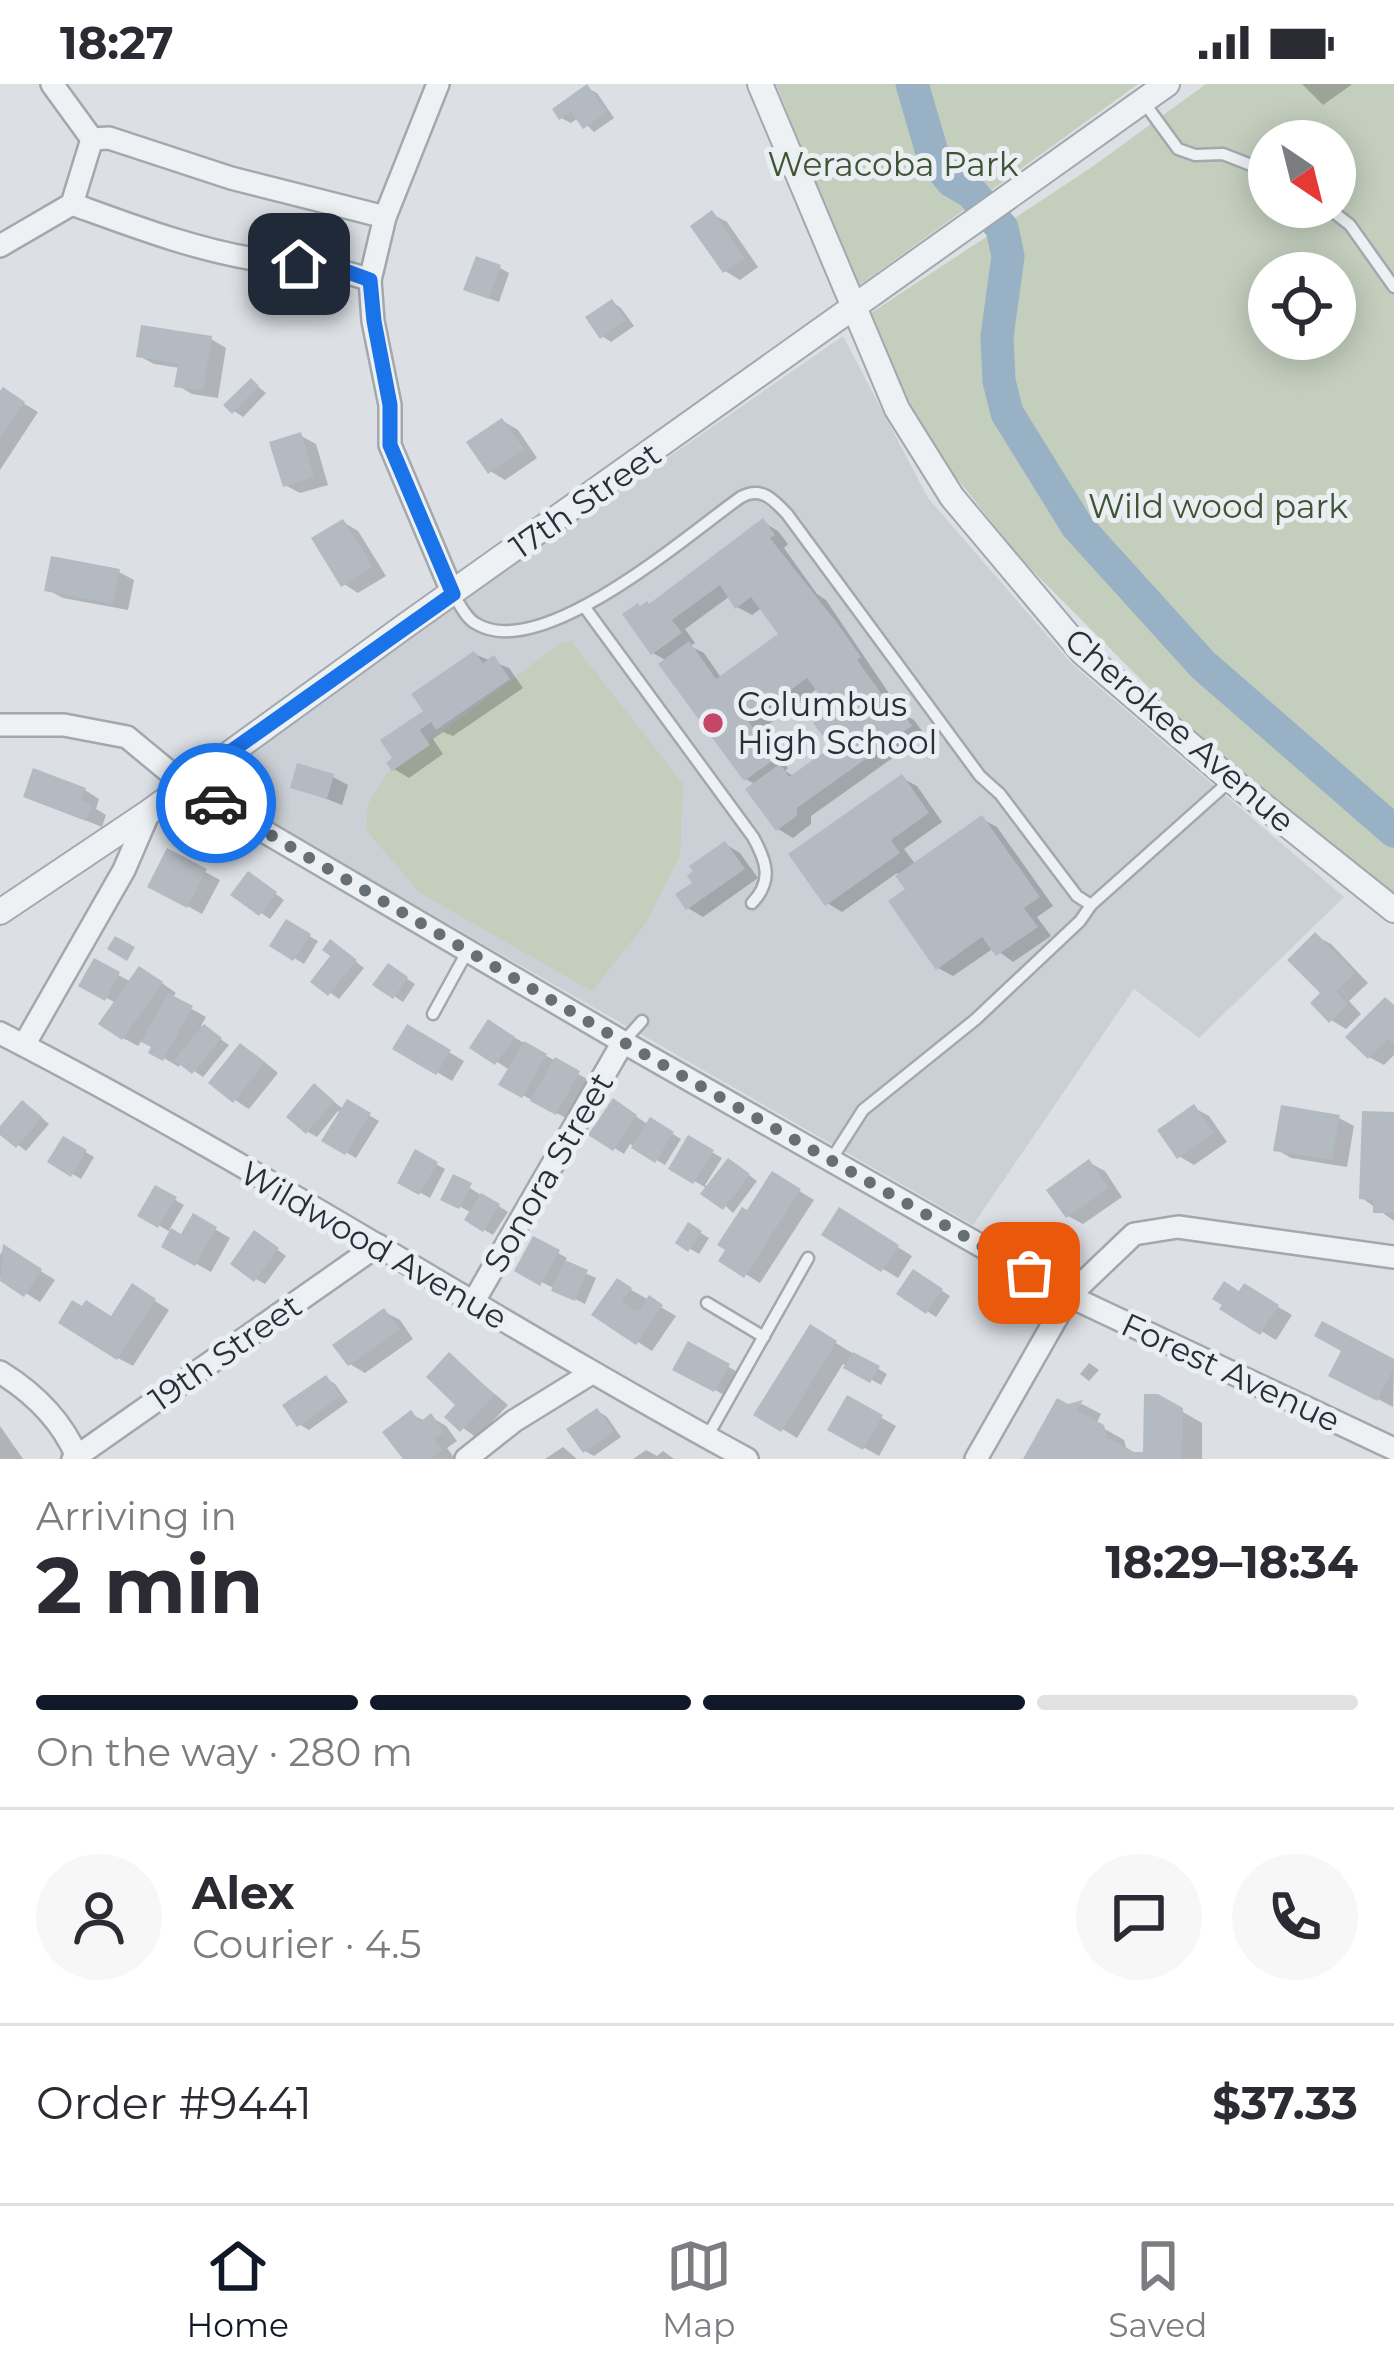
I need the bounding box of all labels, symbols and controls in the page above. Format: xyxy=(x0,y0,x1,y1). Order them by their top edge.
text: 18:27 xyxy=(60,15,174,70)
north arrow xyxy=(1248,120,1356,228)
map controls xyxy=(1248,120,1356,360)
park label: Weracoba Park xyxy=(768,144,1019,184)
pin xyxy=(248,213,350,315)
icon: home xyxy=(266,231,332,297)
button: locate xyxy=(1248,252,1356,360)
street label: 17th Street xyxy=(502,433,668,567)
park label: Wild wood park xyxy=(1088,486,1348,526)
street label: Cherokee Avenue xyxy=(1057,619,1303,841)
place label: Columbus High School xyxy=(737,684,937,762)
marker: Columbus High School xyxy=(700,710,726,736)
courier xyxy=(156,743,276,863)
icon: car xyxy=(183,770,249,836)
street label: Sonora Street xyxy=(475,1065,621,1279)
street label: Wildwood Avenue xyxy=(233,1152,515,1338)
pin xyxy=(978,1222,1080,1324)
icon: bag xyxy=(996,1240,1062,1306)
street label: 19th Street xyxy=(141,1285,309,1419)
street label: Forest Avenue xyxy=(1115,1304,1347,1440)
text: Arriving in xyxy=(36,1492,237,1540)
text: 18:29–18:34 xyxy=(1105,1534,1358,1589)
text: 2 min xyxy=(36,1537,263,1633)
text: On the way · 280 m xyxy=(36,1728,413,1776)
button: person xyxy=(36,1854,162,1980)
button: chat xyxy=(1076,1854,1202,1980)
button: phone xyxy=(1232,1854,1358,1980)
text: Alex xyxy=(192,1865,295,1920)
text: Courier · 4.5 xyxy=(192,1920,422,1968)
text: Order #9441 xyxy=(36,2075,312,2130)
text: $37.33 xyxy=(1212,2075,1358,2130)
tab: Home xyxy=(187,2233,289,2345)
tab: Map xyxy=(662,2233,735,2345)
tab: Saved xyxy=(1108,2233,1207,2345)

